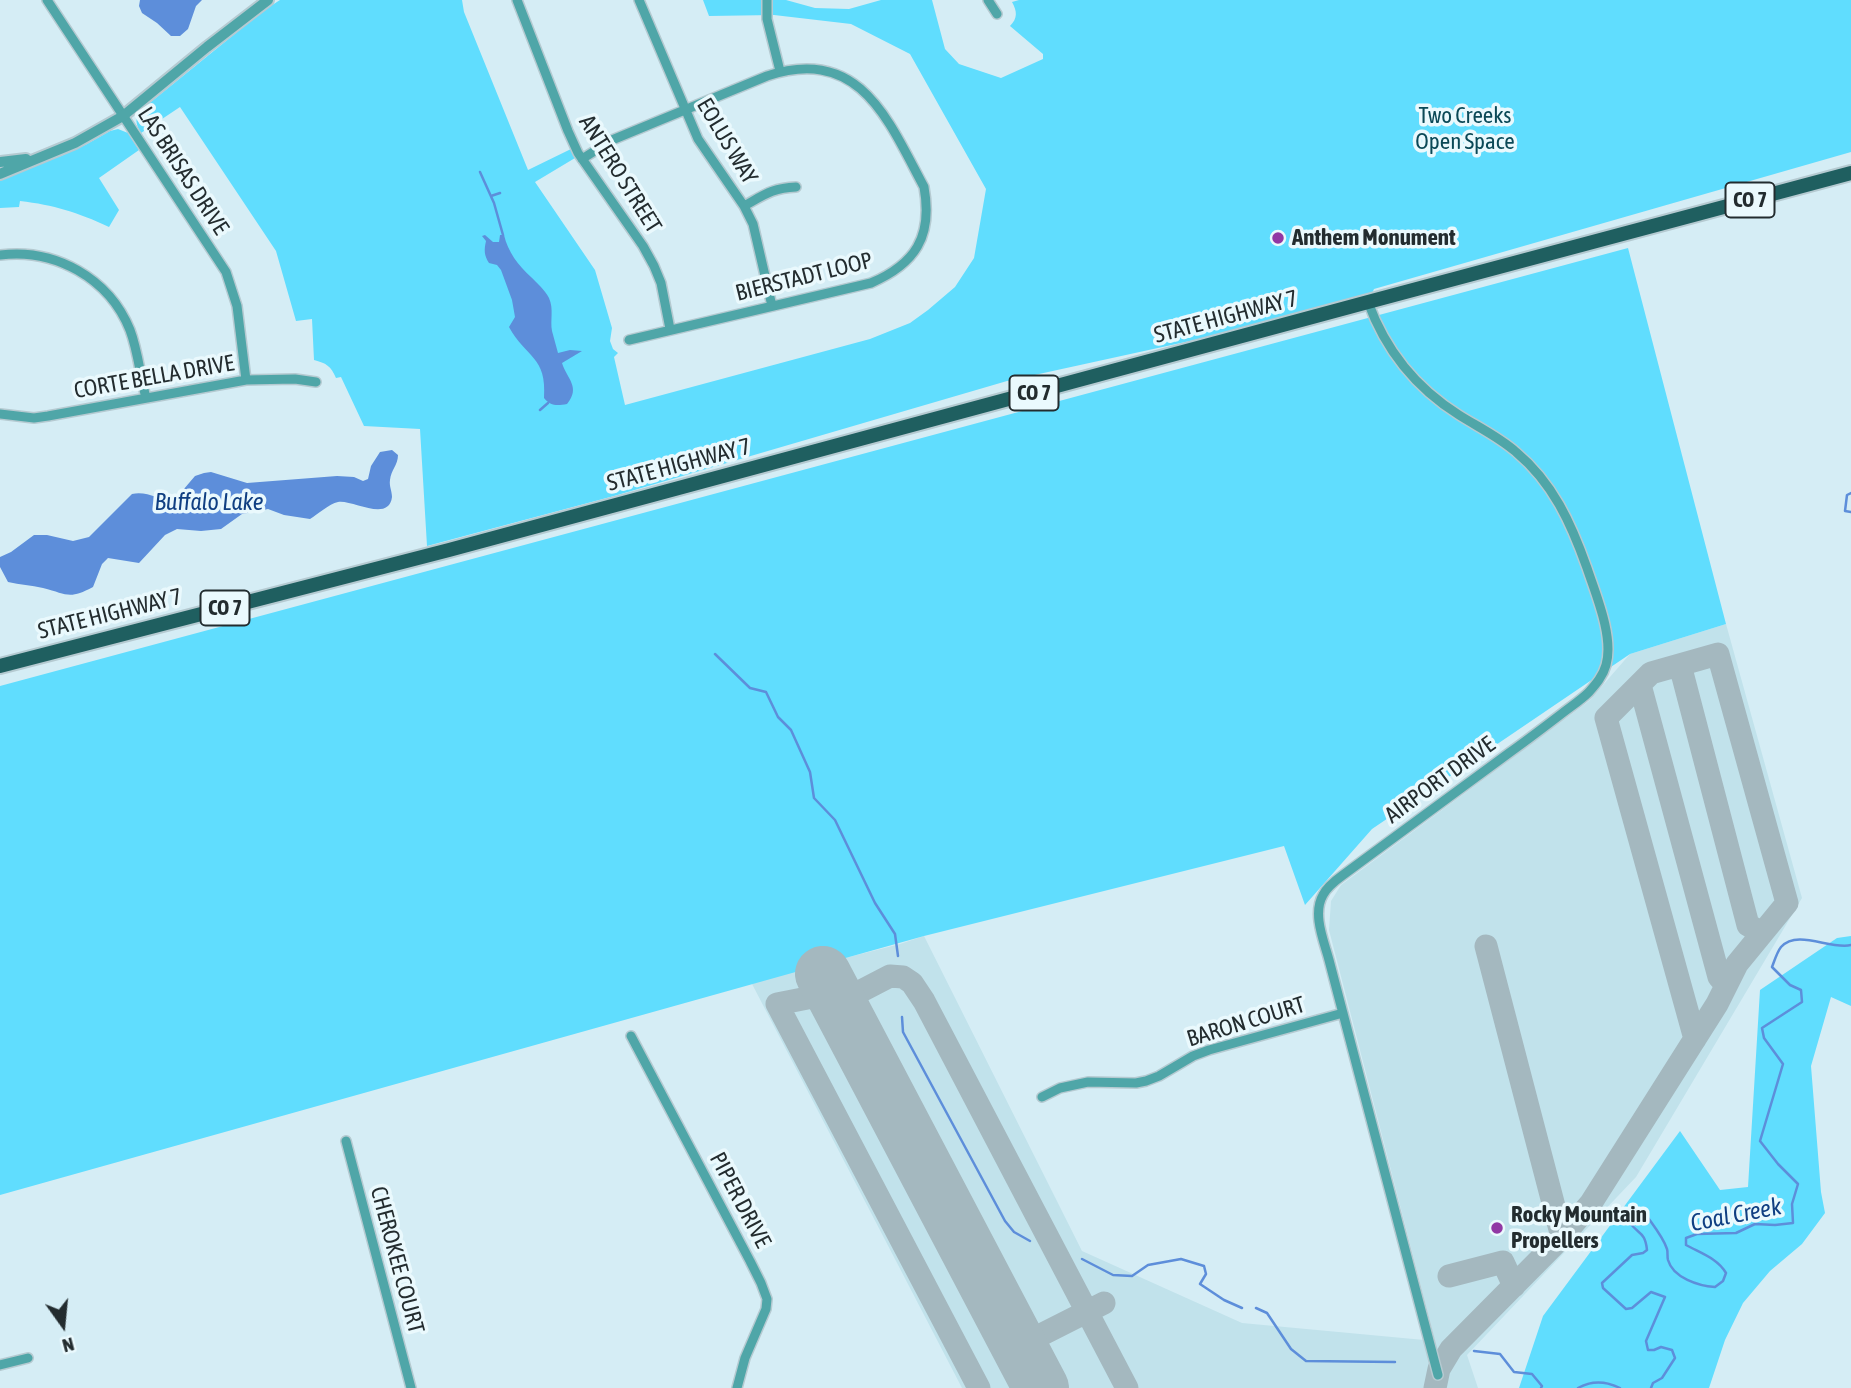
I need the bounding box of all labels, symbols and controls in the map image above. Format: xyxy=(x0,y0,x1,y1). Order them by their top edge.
street label: EOLUS WAY xyxy=(691,93,763,189)
street label: LAS BRISAS DRIVE xyxy=(132,102,234,240)
park label: Two Creeks Open Space xyxy=(1415,102,1515,156)
street label: ANTERO STREET xyxy=(573,110,667,238)
road number: CO 7 xyxy=(1726,182,1774,218)
place label: Anthem Monument xyxy=(1292,224,1456,252)
marker: Anthem Monument xyxy=(1270,230,1286,246)
street label: BIERSTADT LOOP xyxy=(733,247,875,307)
street label: STATE HIGHWAY 7 xyxy=(1151,285,1301,349)
street label: CORTE BELLA DRIVE xyxy=(72,349,236,405)
road number: CO 7 xyxy=(1010,376,1058,410)
street label: STATE HIGHWAY 7 xyxy=(604,433,754,497)
water label: Buffalo Lake xyxy=(154,488,264,516)
street label: STATE HIGHWAY 7 xyxy=(35,583,185,645)
road number: CO 7 xyxy=(201,590,250,626)
street label: AIRPORT DRIVE xyxy=(1380,731,1500,829)
street label: BARON COURT xyxy=(1184,991,1308,1053)
street label: PIPER DRIVE xyxy=(703,1148,777,1252)
street label: CHEROKEE COURT xyxy=(364,1184,430,1336)
water label: Coal Creek xyxy=(1688,1192,1784,1238)
place label: Rocky Mountain Propellers xyxy=(1511,1201,1647,1255)
marker: Rocky Mountain Propellers xyxy=(1489,1220,1505,1236)
north arrow xyxy=(28,1290,98,1360)
text: N xyxy=(60,1333,77,1357)

